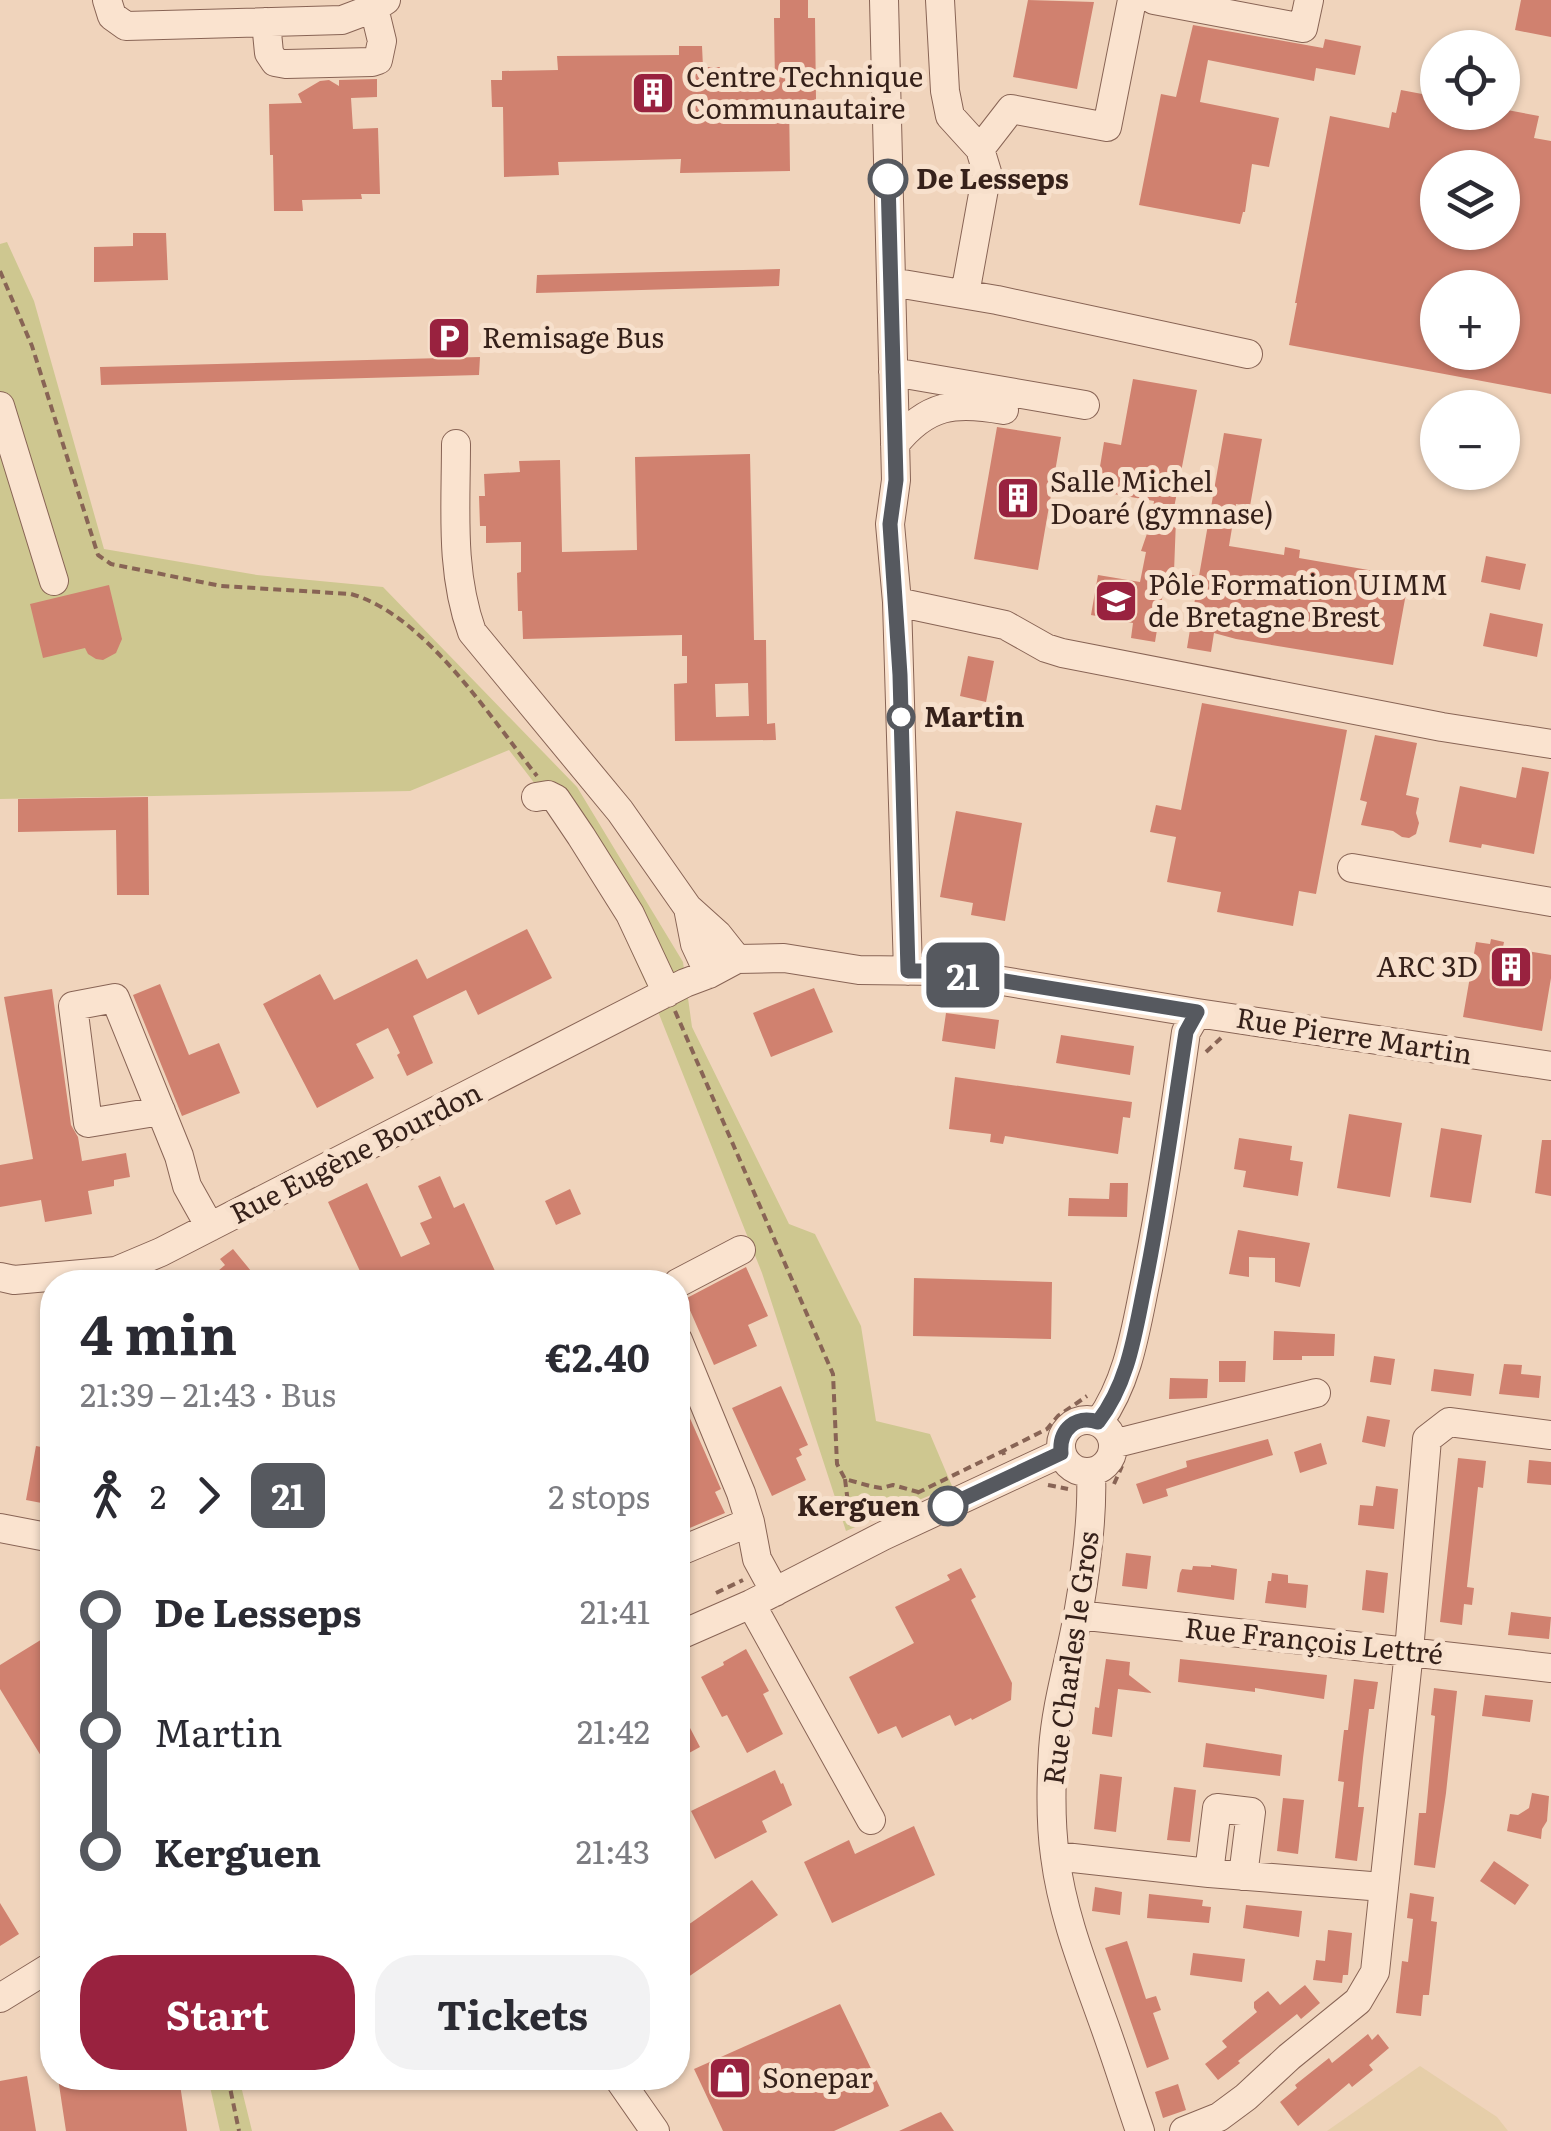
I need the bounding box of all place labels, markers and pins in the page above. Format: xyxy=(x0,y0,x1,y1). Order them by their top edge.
place label: Centre Technique Communautaire xyxy=(686,54,923,128)
building icon: Centre Technique Communautaire xyxy=(630,70,676,116)
place label: De Lesseps xyxy=(916,156,1069,198)
marker: De Lesseps xyxy=(869,160,907,198)
parking icon: Remisage Bus xyxy=(426,315,472,361)
place label: Remisage Bus xyxy=(482,315,664,357)
place label: Salle Michel Doaré (gymnase) xyxy=(1050,459,1274,533)
building icon: Salle Michel Doaré (gymnase) xyxy=(995,475,1041,521)
place label: Pôle Formation UIMM de Bretagne Brest xyxy=(1148,562,1448,636)
school or university icon: Pôle Formation UIMM de Bretagne Brest xyxy=(1093,578,1139,624)
place label: Martin xyxy=(924,694,1024,736)
marker: Martin xyxy=(888,704,914,730)
place label: ARC 3D xyxy=(1376,944,1478,986)
building icon: ARC 3D xyxy=(1488,944,1534,990)
place label: Kerguen xyxy=(797,1483,920,1525)
marker: Kerguen xyxy=(929,1487,967,1525)
shop icon: Sonepar xyxy=(707,2055,753,2101)
place label: Sonepar xyxy=(762,2055,874,2097)

